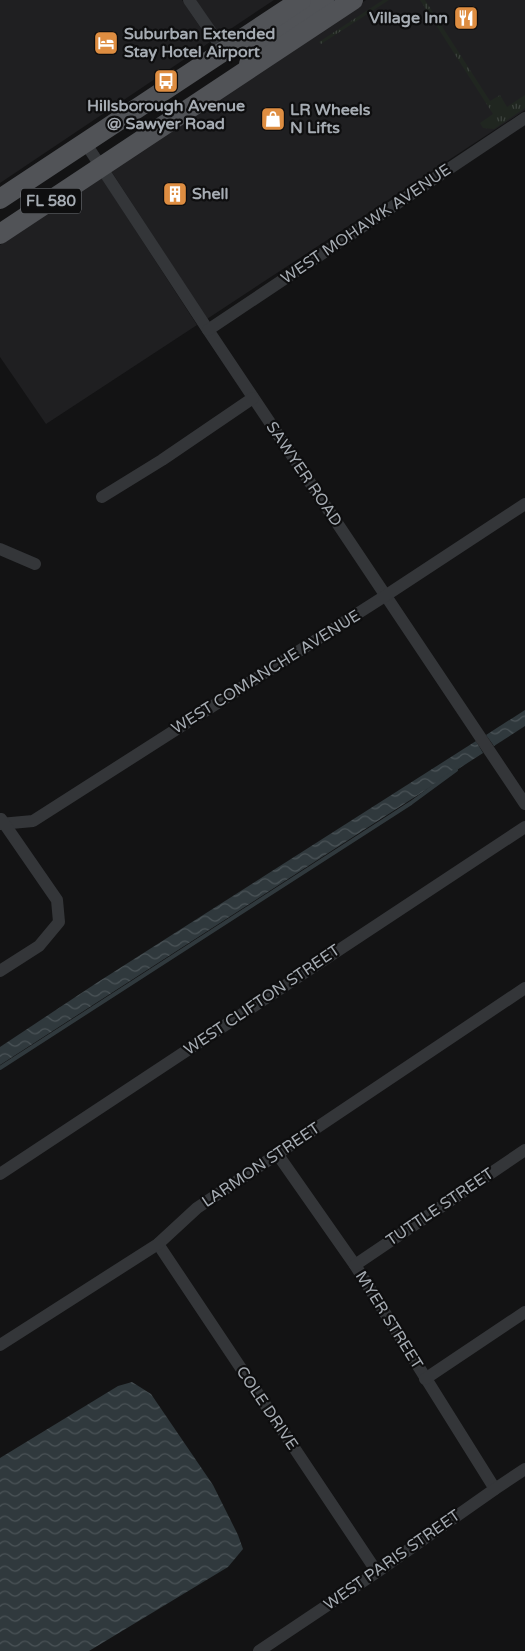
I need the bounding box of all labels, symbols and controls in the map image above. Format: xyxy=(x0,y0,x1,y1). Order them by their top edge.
restaurant icon: Village Inn xyxy=(453,5,479,31)
place label: Village Inn xyxy=(369,8,448,28)
place label: Suburban Extended Stay Hotel Airport xyxy=(124,24,275,62)
hotel icon: Suburban Extended Stay Hotel Airport xyxy=(93,30,119,56)
bus stop icon: Hillsborough Avenue @ Sawyer Road xyxy=(153,68,179,94)
place label: Hillsborough Avenue @ Sawyer Road xyxy=(87,96,245,134)
place label: LR Wheels N Lifts xyxy=(290,100,371,138)
shop icon: LR Wheels N Lifts xyxy=(260,106,286,132)
street label: WEST MOHAWK AVENUE xyxy=(277,160,455,288)
building icon: Shell xyxy=(162,181,188,207)
place label: Shell xyxy=(192,184,229,204)
road number: FL 580 xyxy=(21,188,81,214)
street label: SAWYER ROAD xyxy=(262,418,346,530)
street label: WEST COMANCHE AVENUE xyxy=(168,606,364,738)
street label: WEST CLIFTON STREET xyxy=(180,940,344,1060)
street label: LARMON STREET xyxy=(198,1118,324,1212)
street label: TUTTLE STREET xyxy=(382,1163,498,1250)
street label: MYER STREET xyxy=(351,1267,427,1373)
street label: COLE DRIVE xyxy=(232,1362,302,1454)
street label: WEST PARIS STREET xyxy=(320,1505,464,1615)

